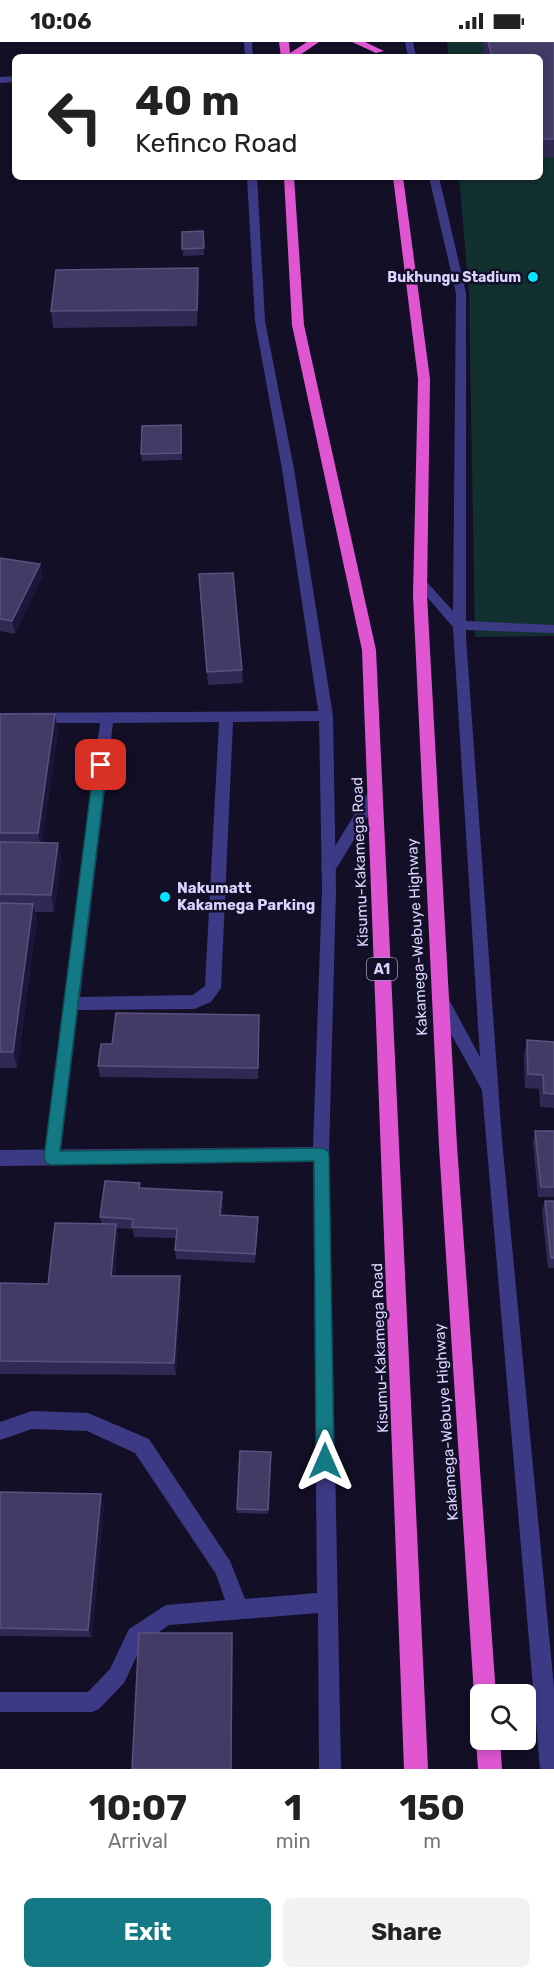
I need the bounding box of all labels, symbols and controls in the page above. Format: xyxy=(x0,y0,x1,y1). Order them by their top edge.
text: 10:06 xyxy=(30,8,92,35)
text: 40 m xyxy=(135,76,240,126)
icon: left xyxy=(36,78,114,156)
text: Kefinco Road xyxy=(135,127,298,159)
place label: Bukhungu Stadium xyxy=(387,269,521,286)
marker: Bukhungu Stadium xyxy=(526,270,540,284)
pin xyxy=(75,739,126,790)
icon: arrive xyxy=(84,748,117,781)
street label: Kisumu-Kakamega Road xyxy=(348,777,372,947)
street label: Kakamega-Webuye Highway xyxy=(403,838,431,1036)
place label: Nakumatt Kakamega Parking xyxy=(177,879,315,914)
marker: Nakumatt Kakamega Parking xyxy=(158,890,172,904)
road number: A1 xyxy=(367,958,397,980)
street label: Kisumu-Kakamega Road xyxy=(368,1263,392,1433)
street label: Kakamega-Webuye Highway xyxy=(430,1323,462,1521)
position arrow xyxy=(293,1429,357,1493)
map controls xyxy=(470,1684,536,1750)
button: search xyxy=(470,1684,536,1750)
text: 10:07 xyxy=(89,1786,187,1829)
text: 1 xyxy=(284,1786,302,1829)
text: 150 xyxy=(399,1786,465,1829)
text: Arrival xyxy=(108,1829,168,1853)
text: min xyxy=(276,1829,311,1853)
text: m xyxy=(423,1829,441,1853)
button: Exit xyxy=(24,1898,271,1967)
button: Share xyxy=(283,1898,530,1967)

